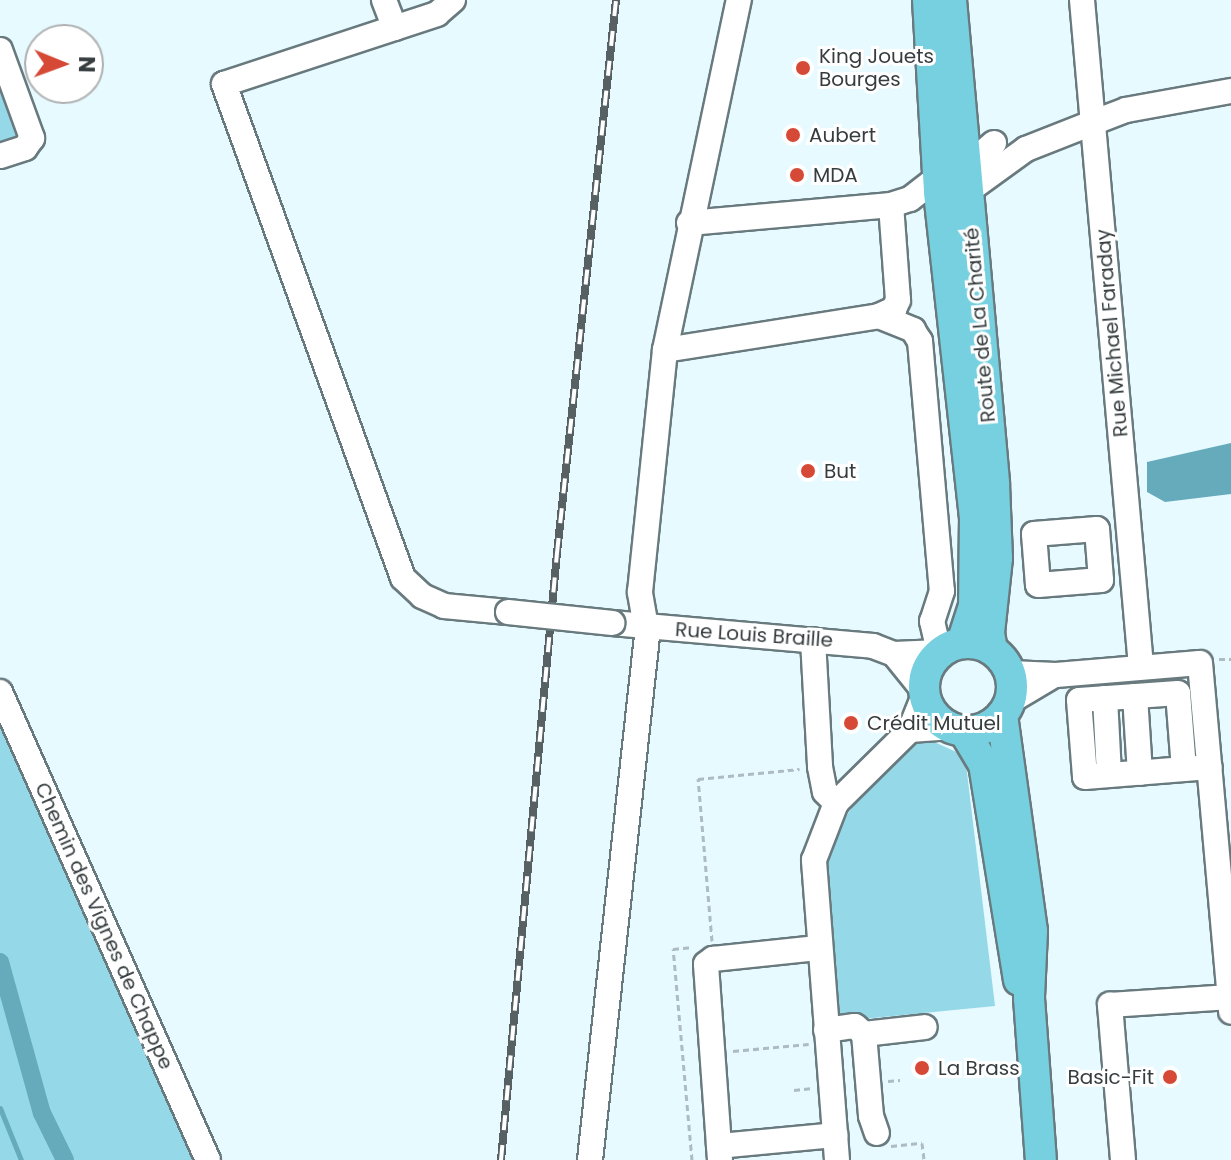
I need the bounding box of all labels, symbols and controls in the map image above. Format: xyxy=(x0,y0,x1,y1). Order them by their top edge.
north arrow xyxy=(24,24,104,104)
place label: King Jouets Bourges xyxy=(819,44,934,91)
text: N xyxy=(71,56,102,73)
marker: King Jouets Bourges xyxy=(794,59,812,77)
place label: Aubert xyxy=(809,123,876,147)
marker: Aubert xyxy=(784,126,802,144)
place label: MDA xyxy=(813,163,858,187)
marker: MDA xyxy=(788,166,806,184)
street label: Route de La Charité xyxy=(960,227,1000,423)
street label: Rue Michael Faraday xyxy=(1091,228,1133,438)
place label: But xyxy=(824,459,856,483)
marker: But xyxy=(799,462,817,480)
street label: Rue Louis Braille xyxy=(674,618,834,652)
place label: Crédit Mutuel xyxy=(867,711,1001,735)
marker: Crédit Mutuel xyxy=(842,714,860,732)
street label: Chemin des Vignes de Chappe xyxy=(30,779,178,1073)
place label: La Brass xyxy=(938,1056,1020,1080)
marker: La Brass xyxy=(913,1059,931,1077)
place label: Basic-Fit xyxy=(1067,1065,1154,1089)
marker: Basic-Fit xyxy=(1161,1068,1179,1086)

